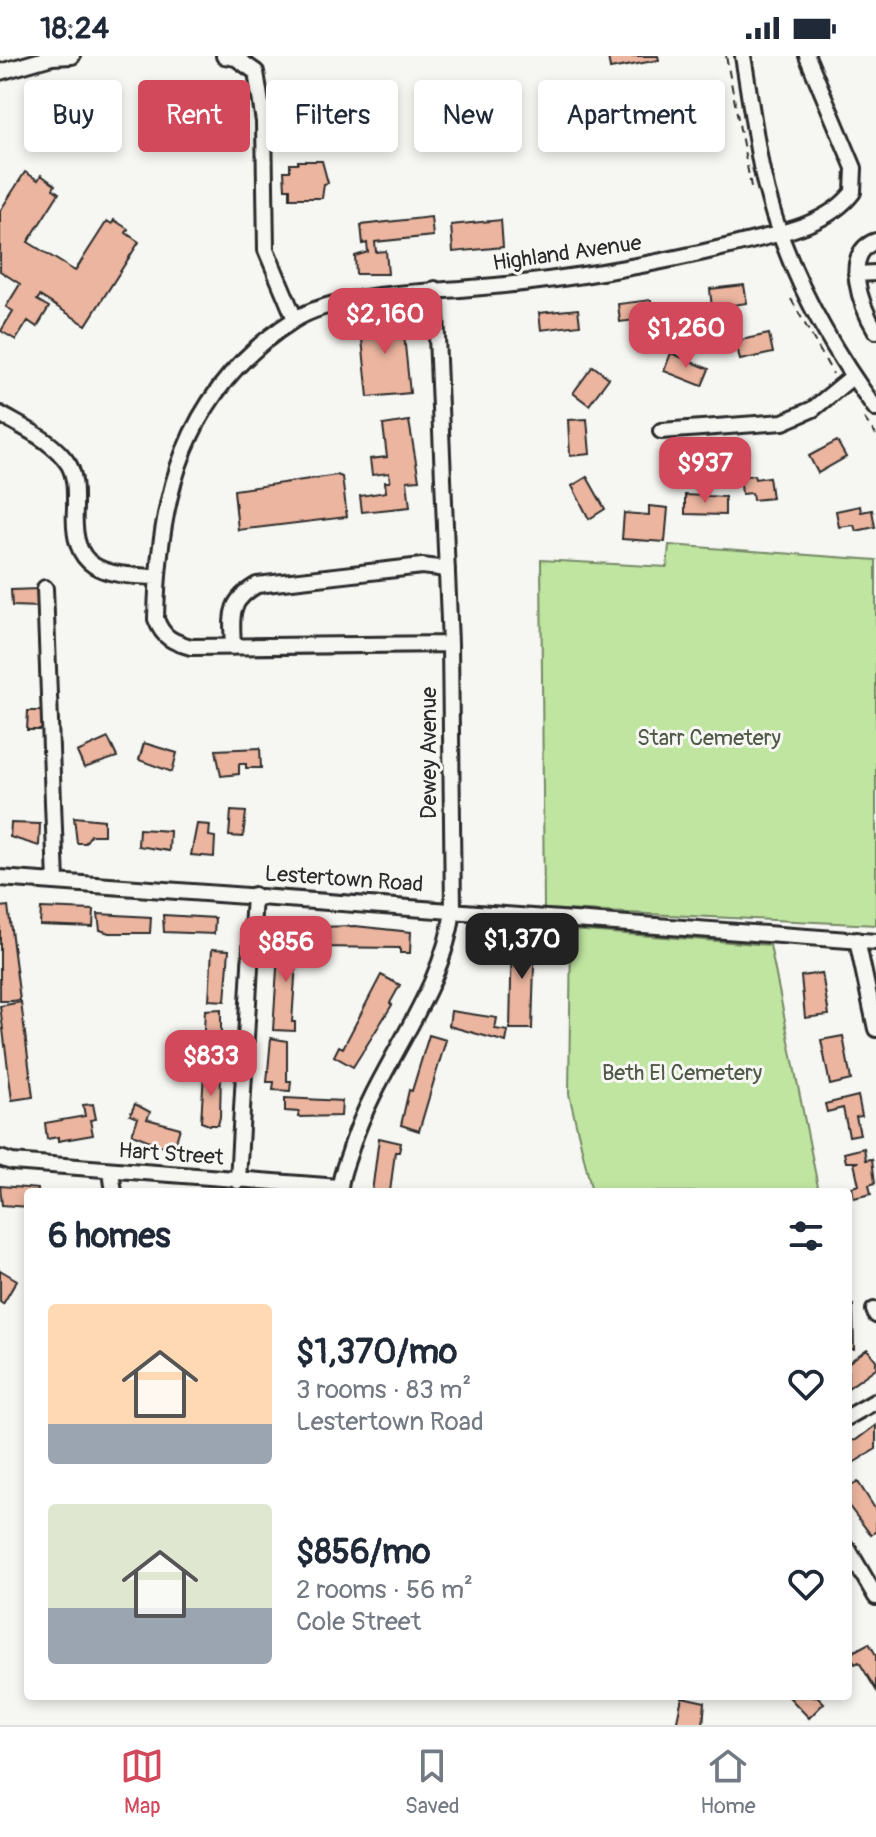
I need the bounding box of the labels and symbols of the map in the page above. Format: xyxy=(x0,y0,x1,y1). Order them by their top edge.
street label: Highland Avenue xyxy=(491,229,643,277)
pin: $2,160 xyxy=(320,288,450,356)
pin: $1,260 xyxy=(621,302,751,370)
pin: $937 xyxy=(658,437,752,505)
street label: Dewey Avenue xyxy=(415,687,443,819)
park label: Starr Cemetery xyxy=(637,724,781,752)
street label: Lestertown Road xyxy=(264,859,424,899)
pin: $1,370 xyxy=(457,913,587,981)
pin: $856 xyxy=(239,916,333,984)
pin: $833 xyxy=(164,1030,258,1098)
park label: Beth El Cemetery xyxy=(602,1059,762,1087)
street label: Hart Street xyxy=(117,1136,225,1172)

